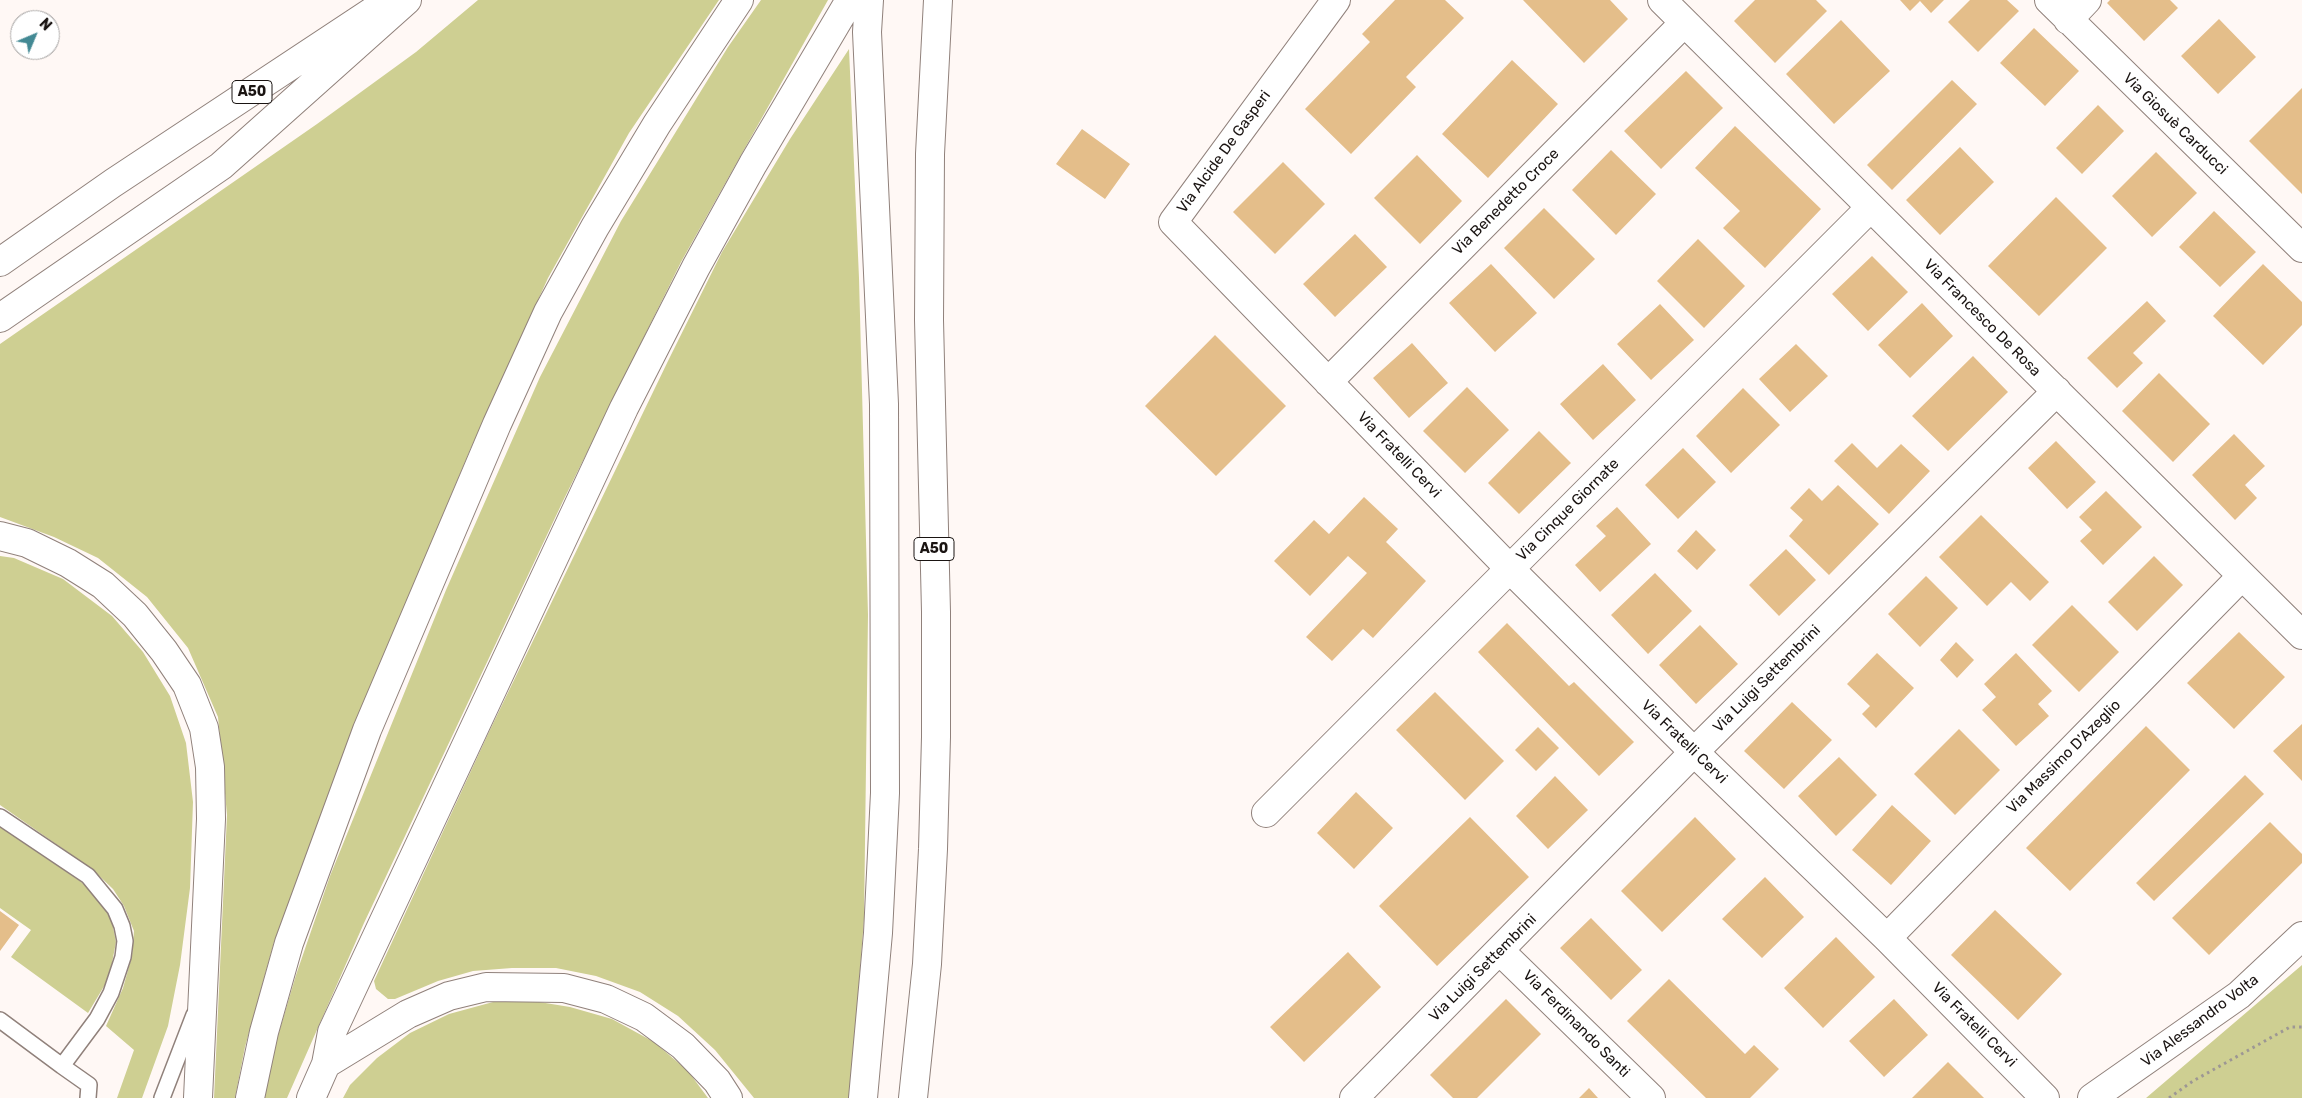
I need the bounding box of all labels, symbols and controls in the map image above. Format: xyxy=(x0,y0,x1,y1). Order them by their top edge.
north arrow xyxy=(10,10,60,60)
text: N xyxy=(36,15,55,34)
street label: Via Giosuè Carducci xyxy=(2119,69,2231,179)
road number: A50 xyxy=(232,80,272,104)
street label: Via Alcide De Gasperi xyxy=(1173,87,1275,217)
street label: Via Benedetto Croce xyxy=(1449,145,1563,259)
street label: Via Francesco De Rosa xyxy=(1920,256,2044,380)
street label: Via Fratelli Cervi xyxy=(1353,408,1445,502)
street label: Via Cinque Giornate xyxy=(1513,455,1623,565)
road number: A50 xyxy=(914,538,954,560)
street label: Via Luigi Settembrini xyxy=(1710,622,1824,736)
street label: Via Fratelli Cervi xyxy=(1637,696,1731,788)
street label: Via Massimo D'Azeglio xyxy=(2003,696,2125,818)
street label: Via Luigi Settembrini xyxy=(1426,911,1540,1025)
street label: Via Ferdinando Santi xyxy=(1519,967,1633,1081)
street label: Via Alessandro Volta xyxy=(2138,971,2262,1071)
street label: Via Fratelli Cervi xyxy=(1928,979,2020,1071)

